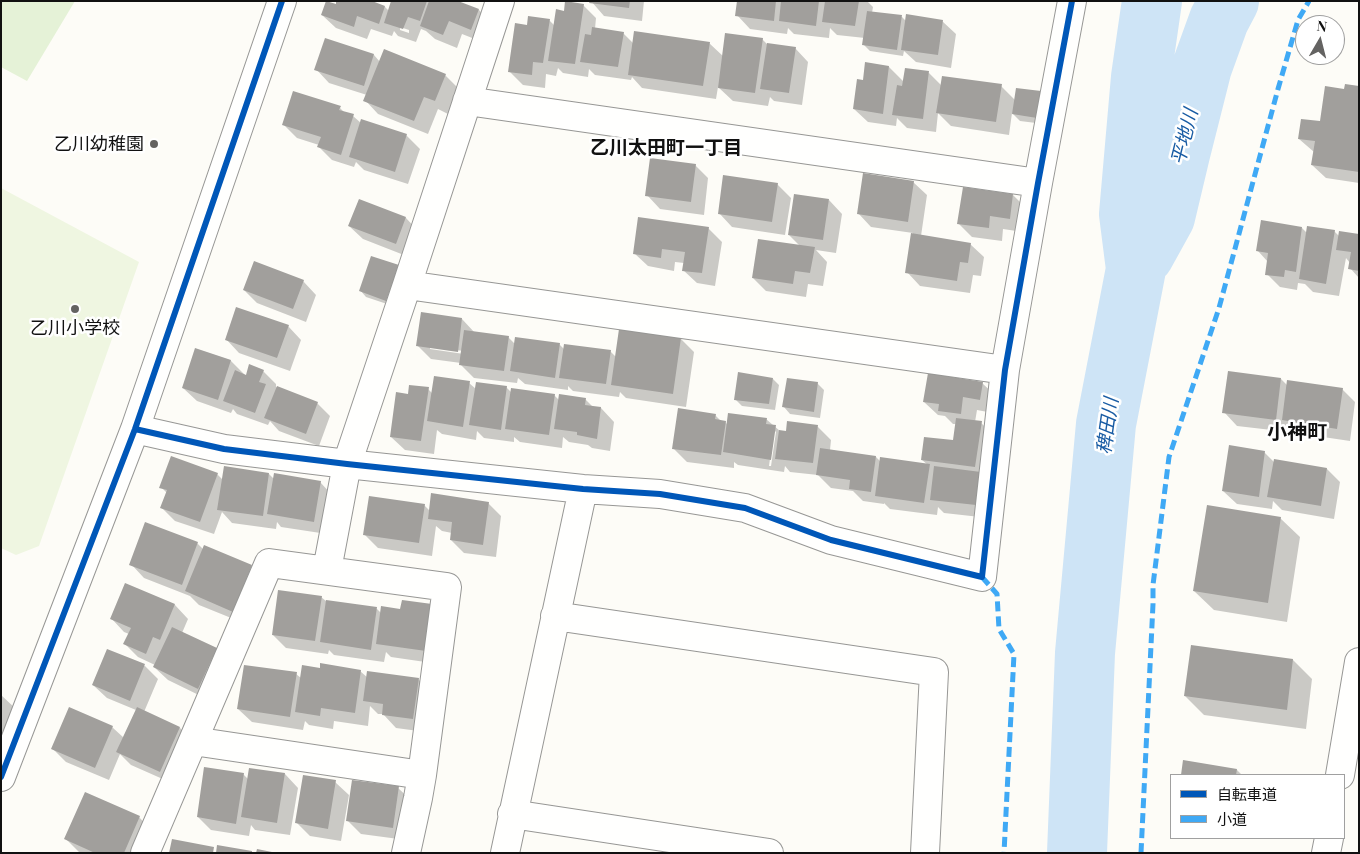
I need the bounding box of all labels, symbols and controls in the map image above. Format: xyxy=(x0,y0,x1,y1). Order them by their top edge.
north arrow xyxy=(1295,15,1345,65)
text: N xyxy=(1316,16,1328,36)
water label: 平地川 xyxy=(1167,107,1203,167)
place label: 乙川幼稚園 xyxy=(54,133,144,155)
district label: 乙川太田町一丁目 xyxy=(590,137,742,159)
marker: 乙川幼稚園 xyxy=(148,138,160,150)
marker: 乙川小学校 xyxy=(69,303,81,315)
place label: 乙川小学校 xyxy=(30,317,120,339)
water label: 稗田川 xyxy=(1093,396,1123,456)
district label: 小神町 xyxy=(1267,421,1327,445)
legend xyxy=(1170,774,1345,839)
text: 自転車道 xyxy=(1217,784,1277,804)
text: 小道 xyxy=(1217,809,1247,829)

